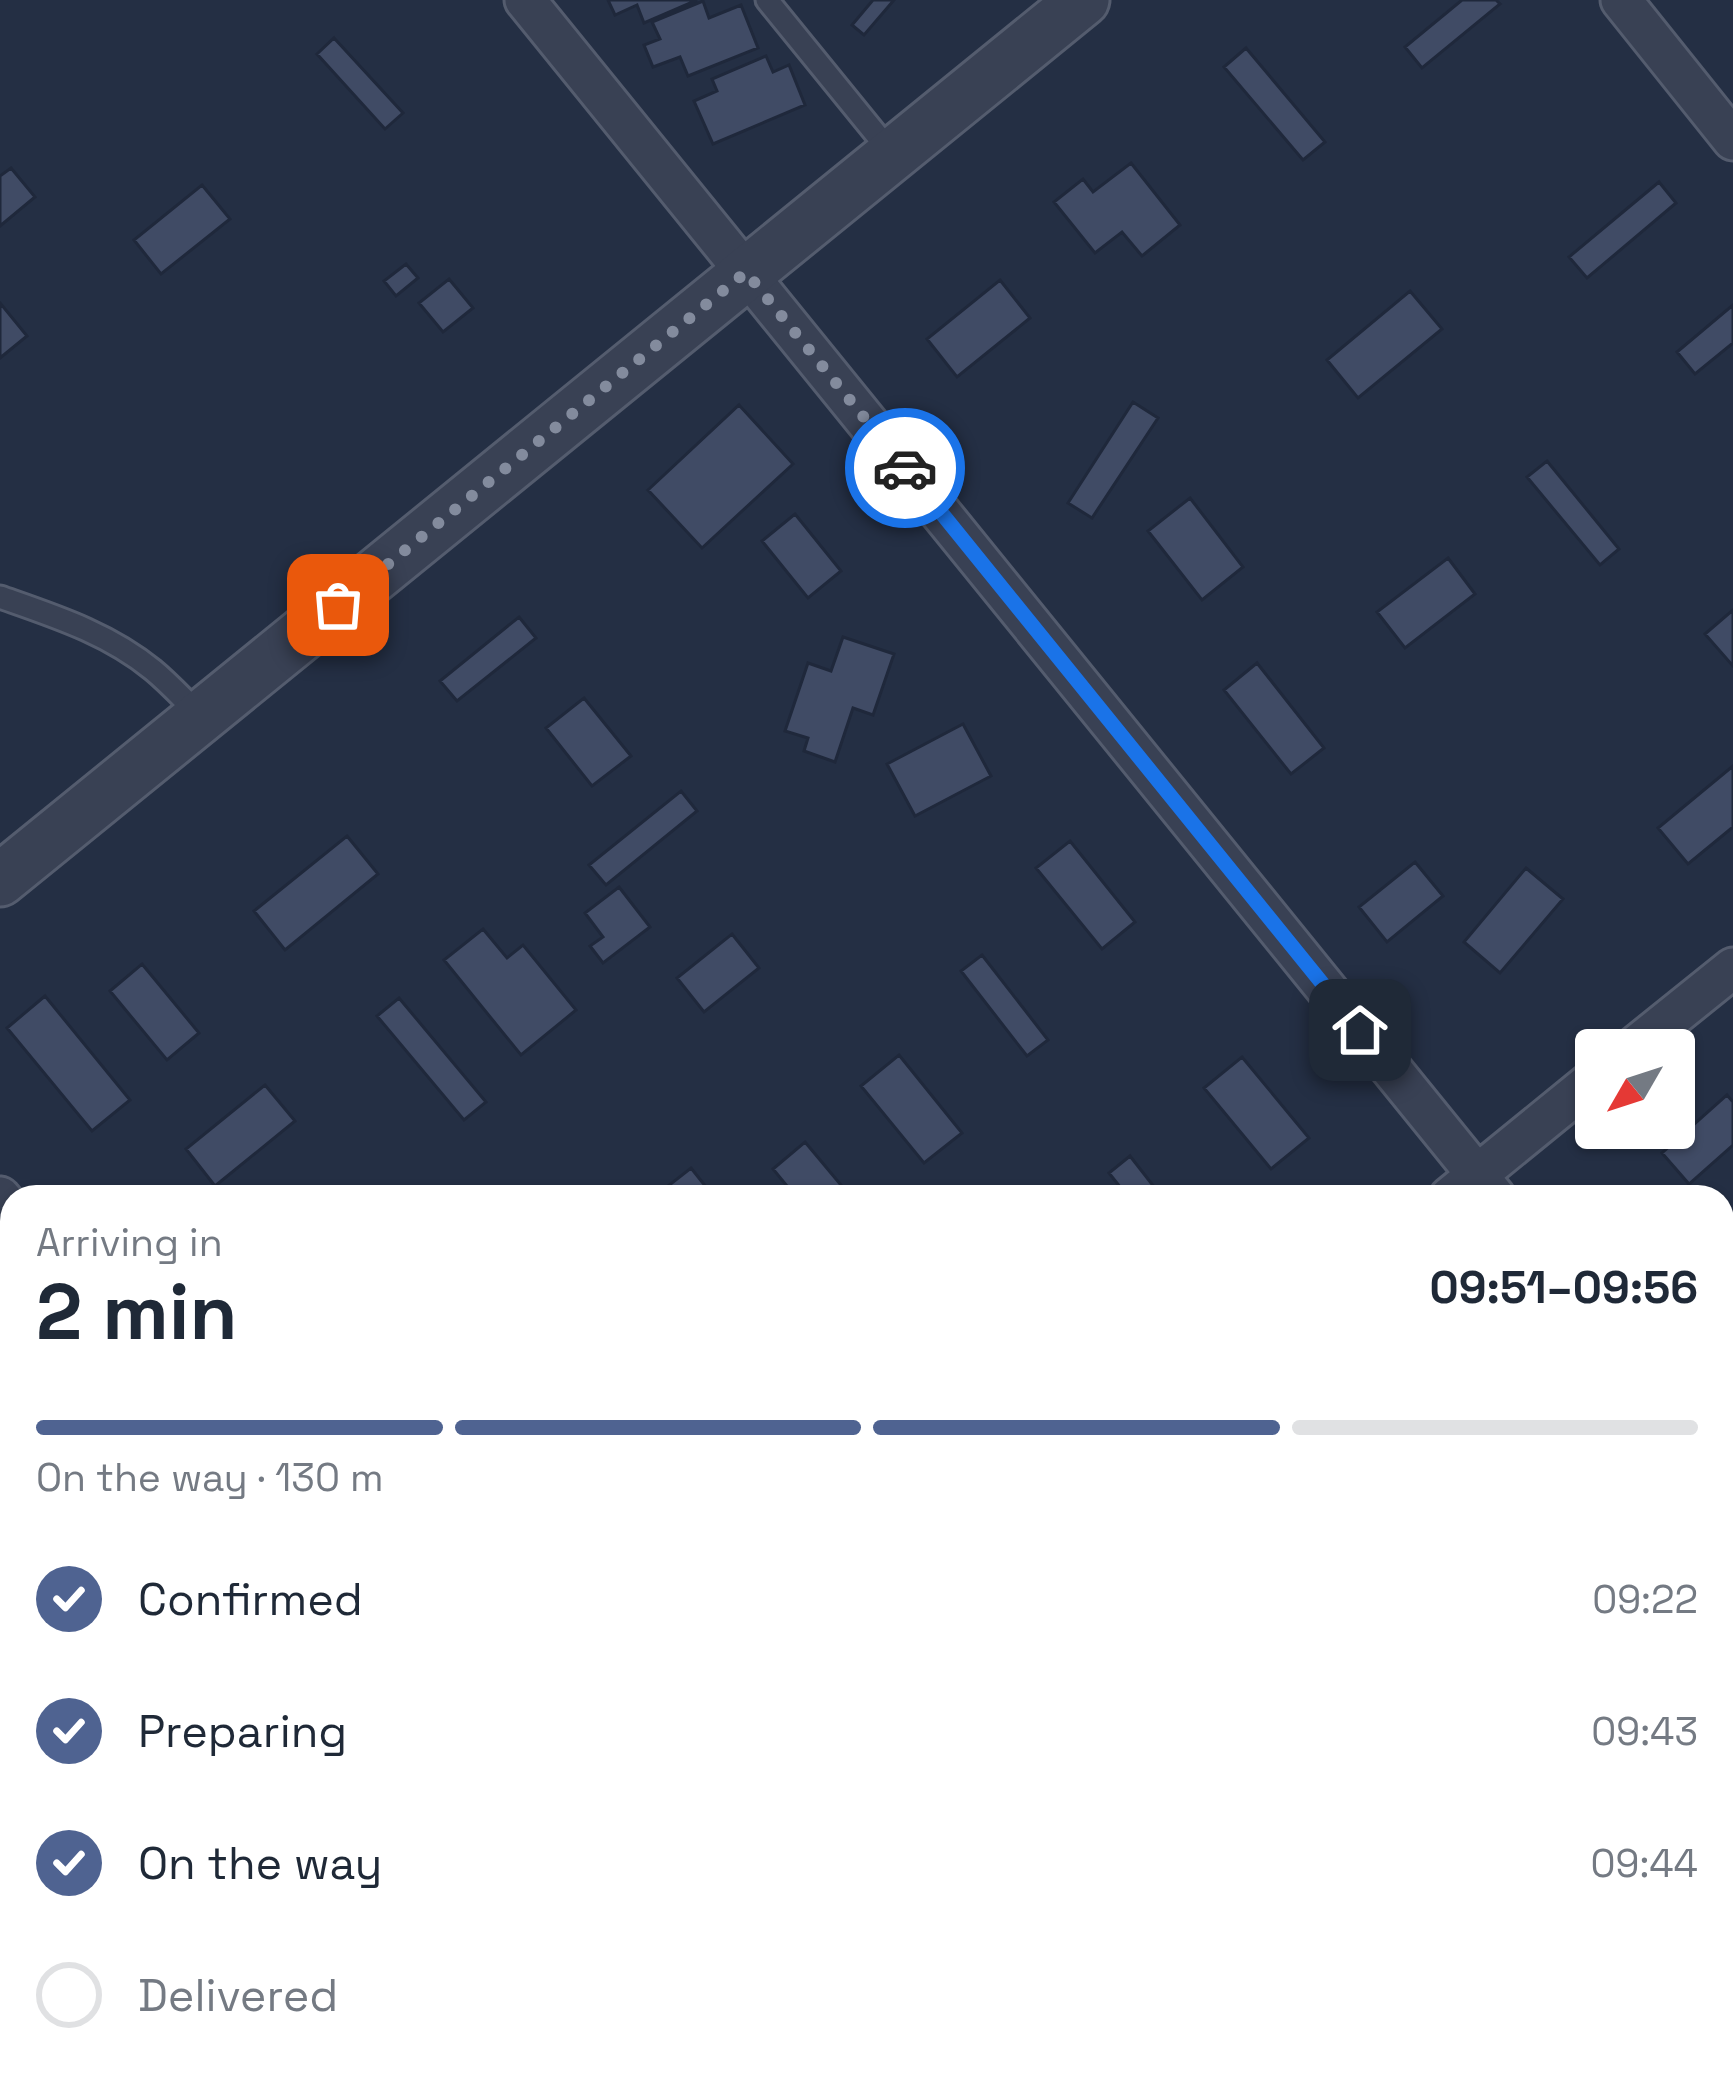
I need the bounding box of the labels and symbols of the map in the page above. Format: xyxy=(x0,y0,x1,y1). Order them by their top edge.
courier xyxy=(845,408,965,528)
pin xyxy=(287,554,389,656)
pin xyxy=(1309,979,1411,1081)
north arrow xyxy=(1575,1029,1695,1149)

